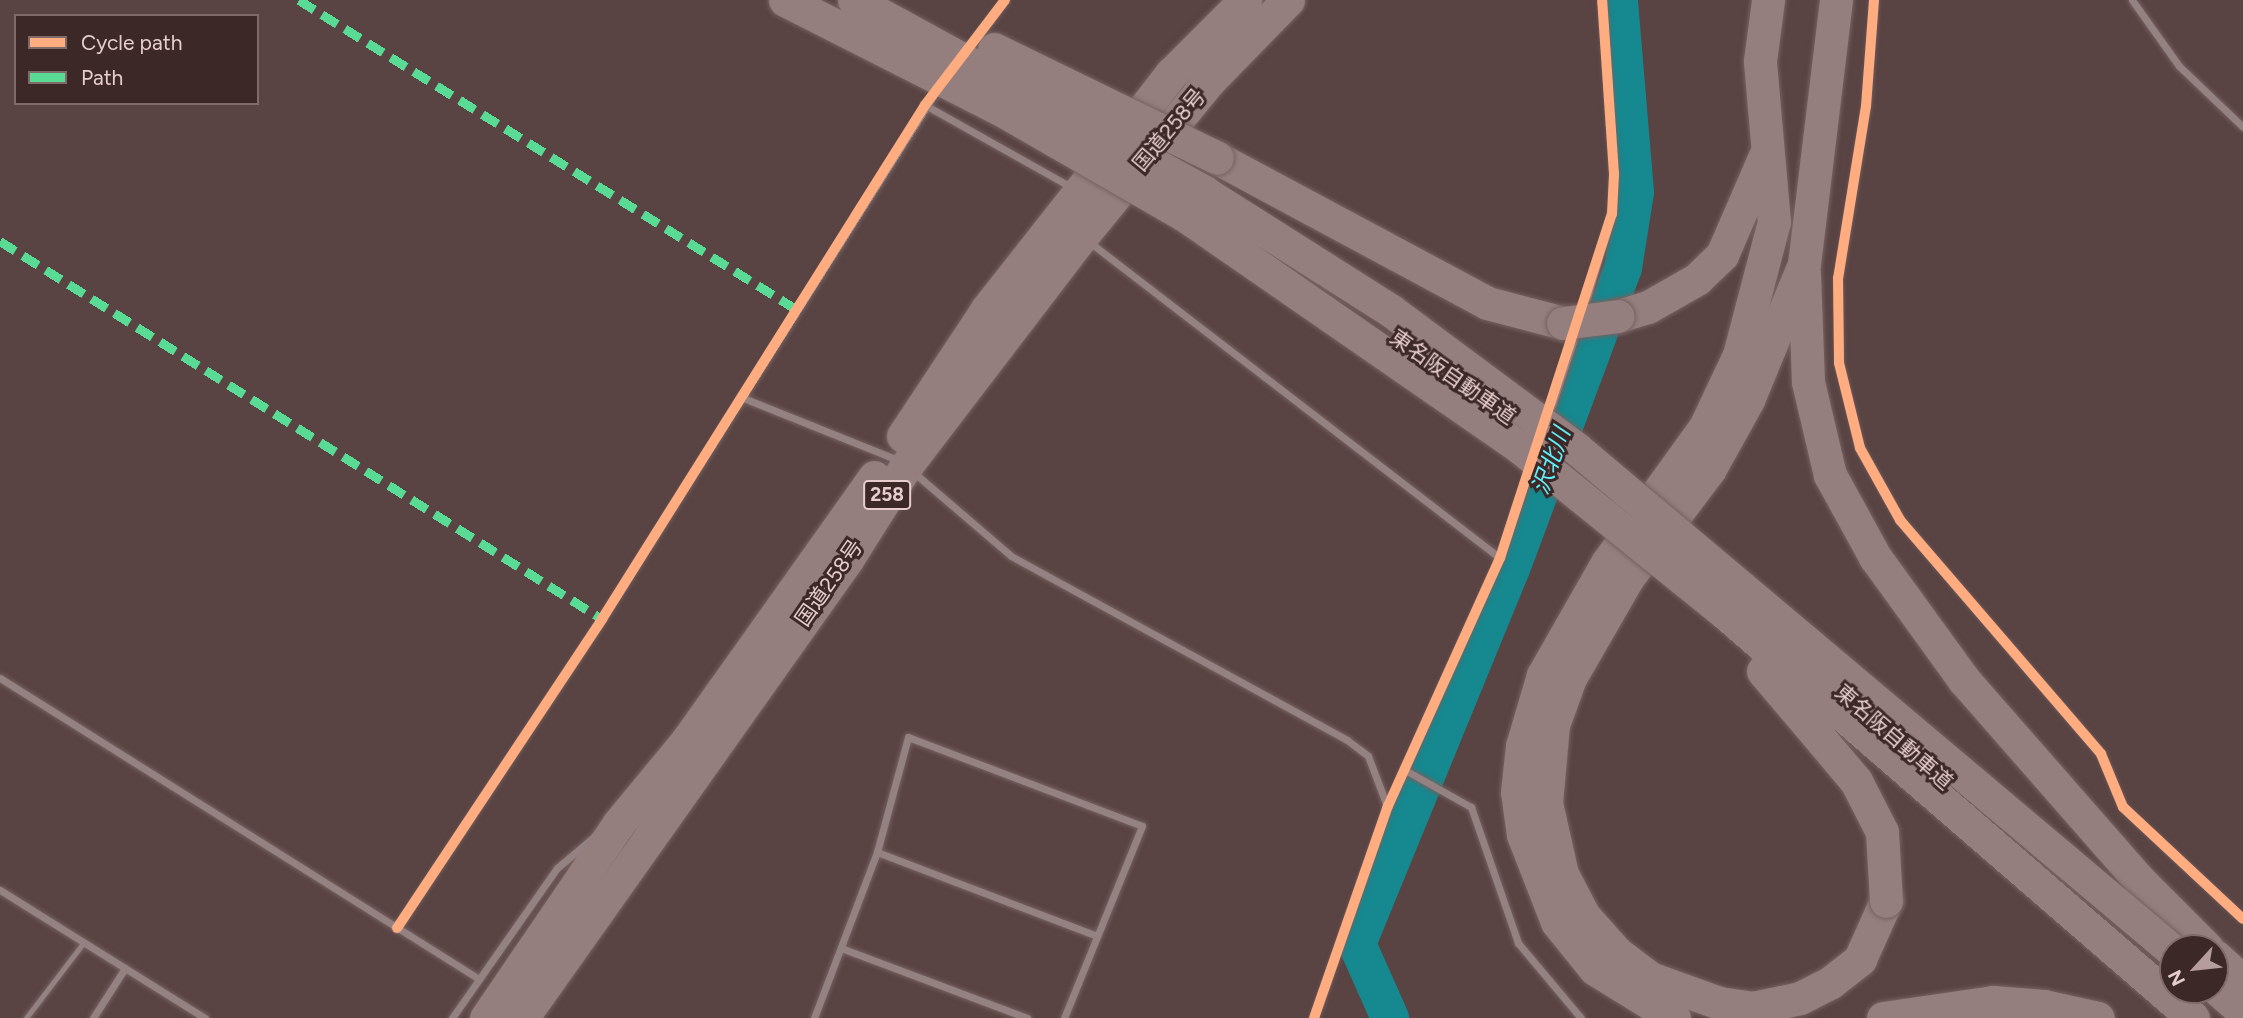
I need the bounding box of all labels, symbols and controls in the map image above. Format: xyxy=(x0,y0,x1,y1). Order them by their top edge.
legend xyxy=(14,14,259,105)
text: Cycle path xyxy=(81,30,182,55)
text: Path xyxy=(81,65,123,90)
street label: 国道258号 xyxy=(1127,84,1211,176)
street label: 東名阪自動車道 xyxy=(1386,325,1520,429)
water label: 沢北川 xyxy=(1526,424,1576,498)
road number: 258 xyxy=(862,480,912,510)
street label: 国道258号 xyxy=(790,535,868,631)
street label: 東名阪自動車道 xyxy=(1830,679,1958,795)
north arrow xyxy=(2159,934,2229,1004)
text: N xyxy=(2163,966,2190,990)

